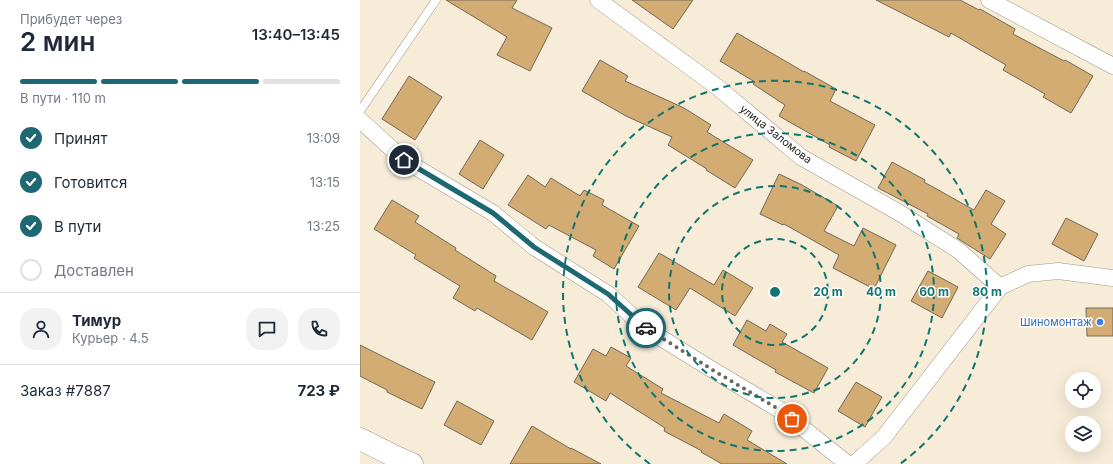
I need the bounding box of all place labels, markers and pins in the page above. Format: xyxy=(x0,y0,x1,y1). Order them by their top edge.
pin xyxy=(387,143,421,177)
centre of rings xyxy=(768,285,782,299)
place label: Шиномонтаж xyxy=(1020,315,1092,329)
marker: Шиномонтаж xyxy=(1095,317,1105,327)
pin xyxy=(775,402,809,436)

